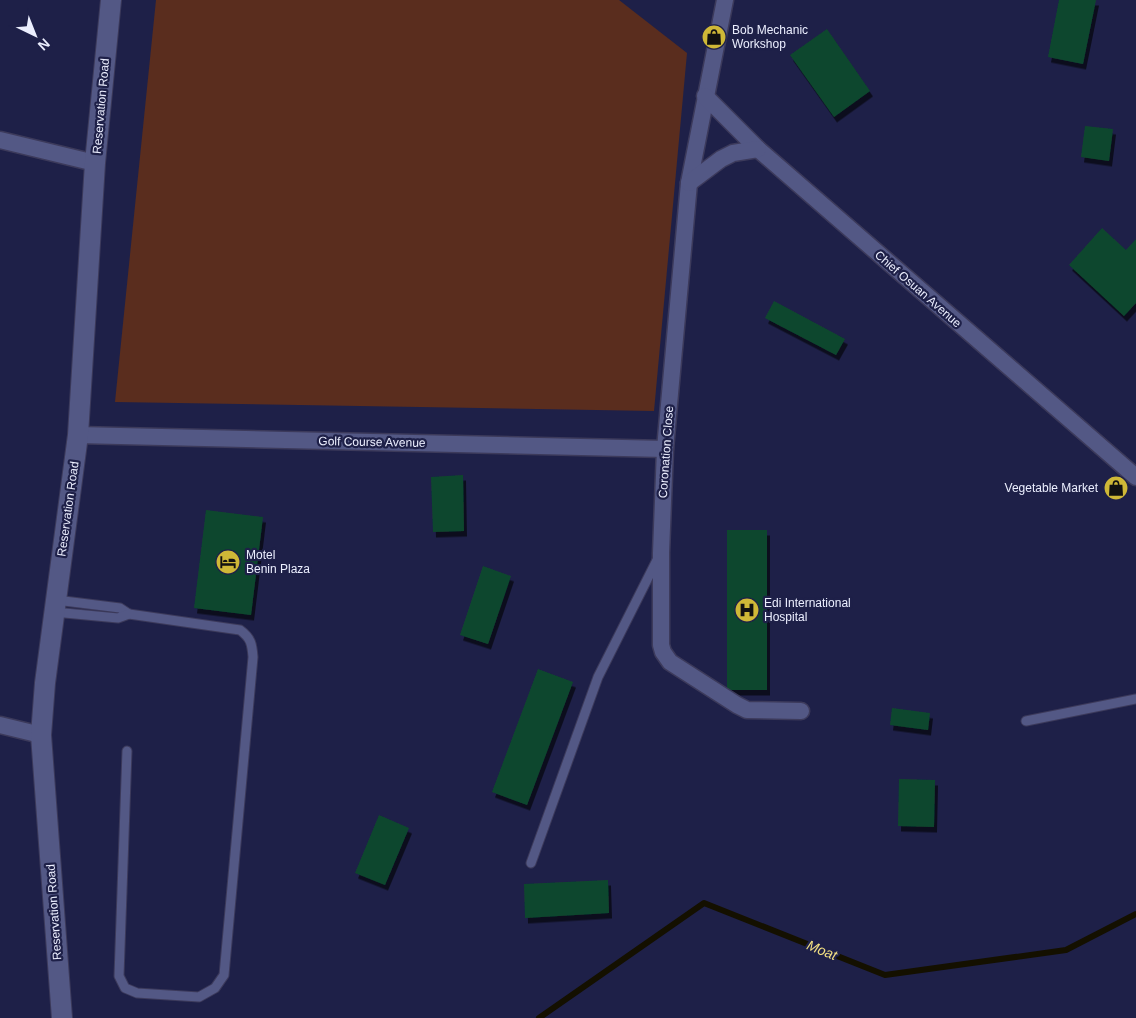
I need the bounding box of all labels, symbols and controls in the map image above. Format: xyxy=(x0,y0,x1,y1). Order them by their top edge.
north arrow xyxy=(10,10,60,60)
place label: Bob Mechanic Workshop xyxy=(732,23,808,51)
shop icon: Bob Mechanic Workshop xyxy=(701,24,727,50)
text: N xyxy=(35,35,53,54)
street label: Reservation Road xyxy=(90,58,112,154)
street label: Chief Osuan Avenue xyxy=(872,248,964,331)
street label: Coronation Close xyxy=(656,405,676,499)
street label: Golf Course Avenue xyxy=(318,434,426,450)
street label: Reservation Road xyxy=(54,460,82,558)
shop icon: Vegetable Market xyxy=(1103,475,1129,501)
place label: Vegetable Market xyxy=(1005,481,1099,495)
place label: Motel Benin Plaza xyxy=(246,548,310,576)
hotel icon: Motel Benin Plaza xyxy=(215,549,241,575)
place label: Edi International Hospital xyxy=(764,596,851,624)
hospital icon: Edi International Hospital xyxy=(734,597,760,623)
street label: Reservation Road xyxy=(44,864,64,960)
water label: Moat xyxy=(805,937,840,964)

